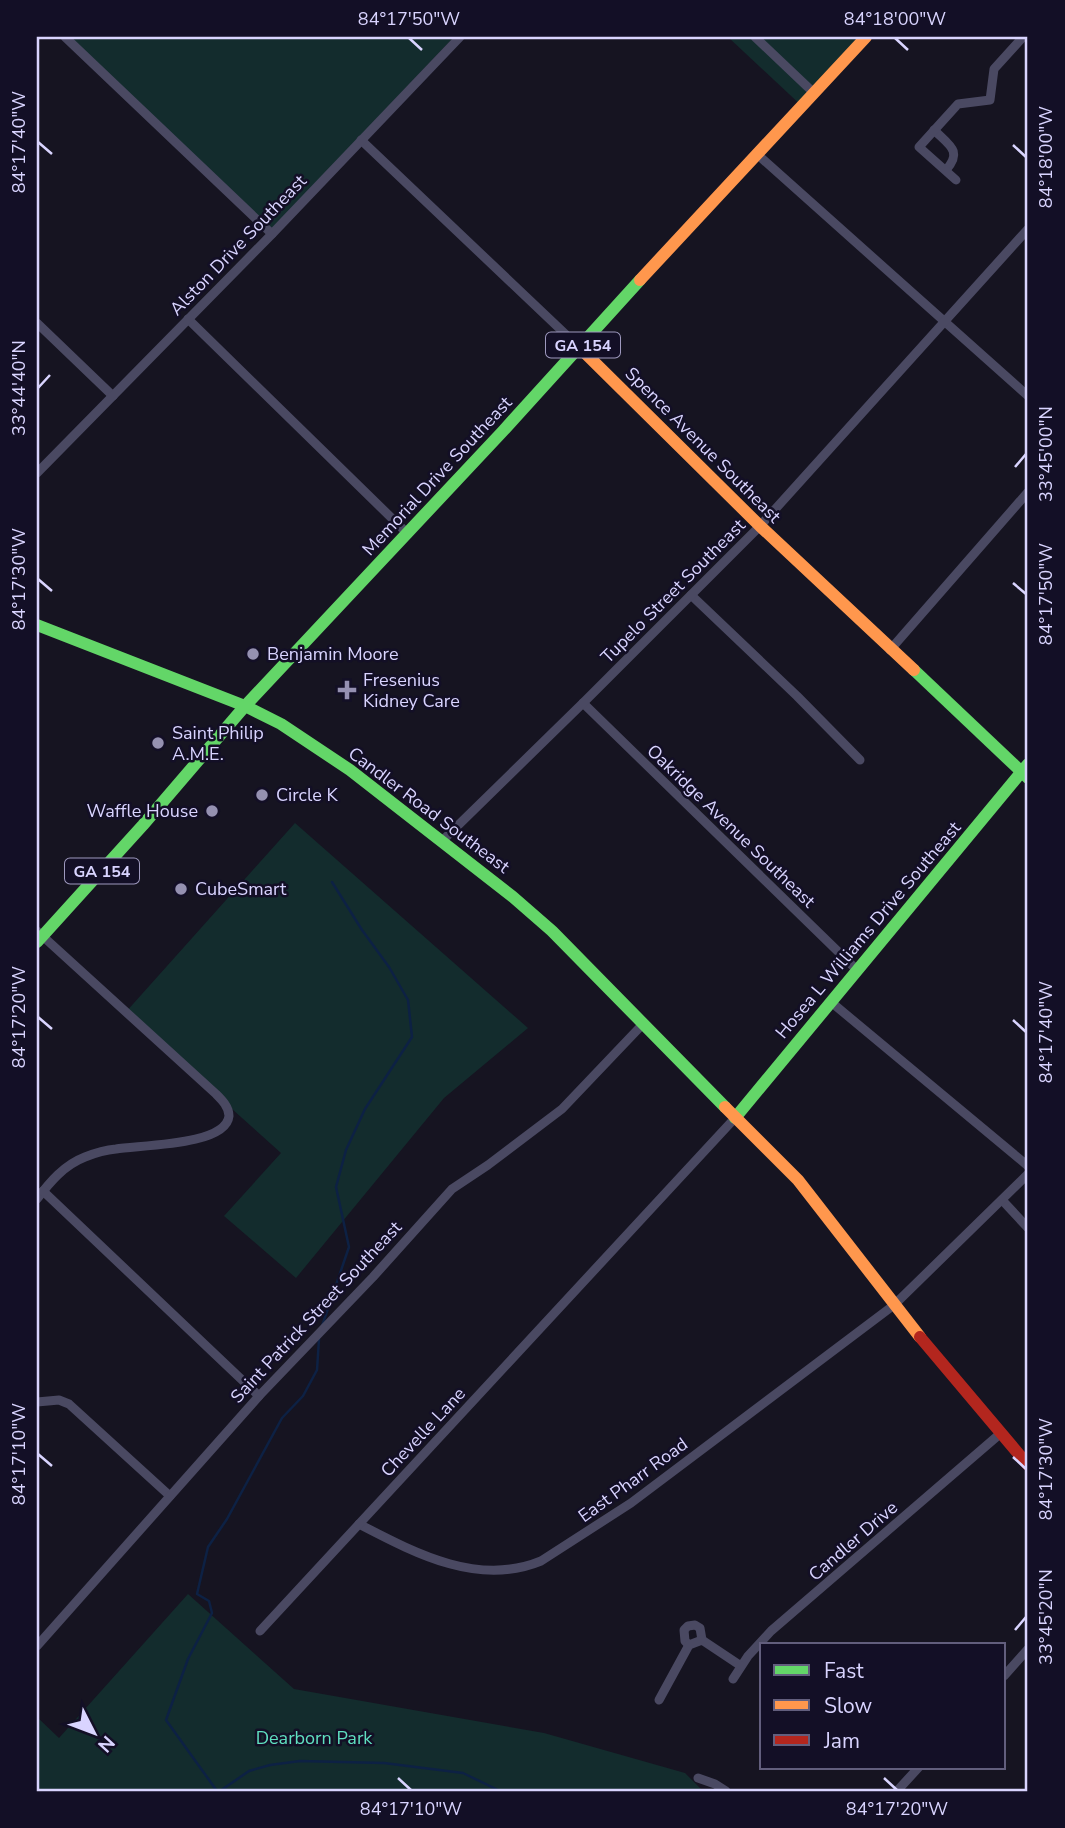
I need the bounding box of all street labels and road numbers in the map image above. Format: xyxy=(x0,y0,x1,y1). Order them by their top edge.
street label: Alston Drive Southeast xyxy=(164,169,312,321)
road number: GA 154 xyxy=(546,332,620,358)
street label: Spence Avenue Southeast xyxy=(620,362,787,529)
street label: Memorial Drive Southeast xyxy=(357,391,518,561)
street label: Tupelo Street Southeast xyxy=(596,513,751,668)
street label: Oakridge Avenue Southeast xyxy=(641,739,821,914)
street label: Candler Road Southeast xyxy=(343,741,515,879)
street label: Hosea L Williams Drive Southeast xyxy=(770,816,967,1044)
road number: GA 154 xyxy=(65,858,139,884)
street label: Saint Patrick Street Southeast xyxy=(225,1215,407,1408)
street label: Chevelle Lane xyxy=(375,1382,471,1482)
street label: East Pharr Road xyxy=(573,1432,693,1528)
street label: Candler Drive xyxy=(803,1496,903,1586)

